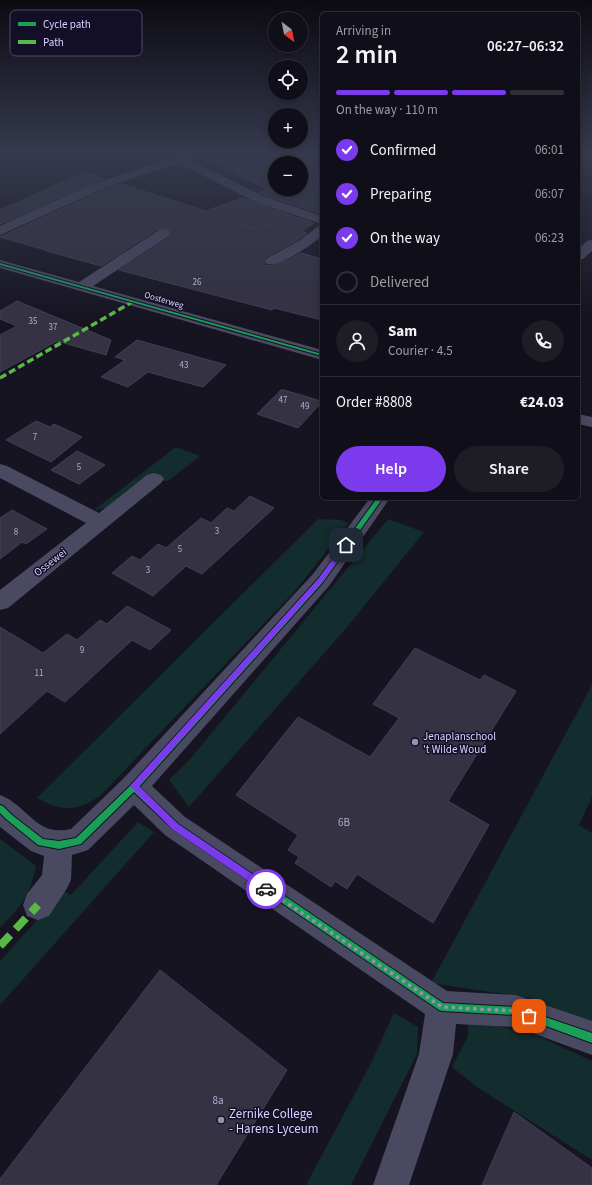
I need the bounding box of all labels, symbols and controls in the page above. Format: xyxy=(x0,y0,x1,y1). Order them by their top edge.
legend xyxy=(10,10,142,56)
north arrow xyxy=(268,12,308,52)
map controls xyxy=(268,12,308,196)
text: Cycle path xyxy=(43,17,91,32)
text: Arriving in xyxy=(336,22,391,40)
text: Path xyxy=(43,35,64,50)
text: 2 min xyxy=(336,36,398,73)
text: 06:27–06:32 xyxy=(487,36,564,57)
button: locate xyxy=(268,60,308,100)
text: On the way · 110 m xyxy=(336,101,438,119)
button: + xyxy=(268,108,308,148)
icon: check xyxy=(336,139,358,161)
text: Confirmed xyxy=(370,140,436,161)
text: 06:01 xyxy=(535,141,564,159)
button: − xyxy=(268,156,308,196)
icon: check xyxy=(336,183,358,205)
text: Preparing xyxy=(370,184,431,205)
text: 06:07 xyxy=(535,185,564,203)
icon: check xyxy=(336,227,358,249)
text: On the way xyxy=(370,228,440,249)
text: 06:23 xyxy=(535,229,564,247)
text: Delivered xyxy=(370,272,429,293)
house number: 26 xyxy=(193,276,202,289)
street label: Oosterweg xyxy=(143,289,186,312)
house number: 35 xyxy=(29,315,38,328)
button: person xyxy=(336,320,378,362)
button: phone xyxy=(522,320,564,362)
house number: 37 xyxy=(49,321,58,334)
text: Sam xyxy=(388,321,417,342)
text: Courier · 4.5 xyxy=(388,342,453,360)
house number: 43 xyxy=(180,359,189,372)
text: Order #8808 xyxy=(336,392,412,413)
text: €24.03 xyxy=(520,392,564,413)
house number: 47 xyxy=(279,394,288,407)
house number: 49 xyxy=(301,400,310,413)
house number: 7 xyxy=(33,431,38,444)
button: Help xyxy=(336,446,446,492)
button: Share xyxy=(454,446,564,492)
house number: 5 xyxy=(77,461,82,474)
house number: 3 xyxy=(215,525,220,538)
house number: 8 xyxy=(14,526,19,539)
pin xyxy=(329,528,363,562)
icon: home xyxy=(335,534,357,556)
house number: 5 xyxy=(178,543,183,556)
street label: Ossewei xyxy=(31,545,70,580)
house number: 3 xyxy=(146,564,151,577)
house number: 9 xyxy=(80,644,85,657)
house number: 11 xyxy=(35,667,43,680)
place label: Jenaplanschool 't Wilde Woud xyxy=(423,729,496,757)
marker: Jenaplanschool 't Wilde Woud xyxy=(410,737,420,747)
house number: 6B xyxy=(338,815,350,830)
courier xyxy=(246,869,286,909)
icon: car xyxy=(255,878,277,900)
pin xyxy=(512,999,546,1033)
icon: bag xyxy=(518,1005,540,1027)
house number: 8a xyxy=(212,1093,224,1108)
place label: Zernike College - Harens Lyceum xyxy=(229,1105,318,1138)
marker: Zernike College - Harens Lyceum xyxy=(216,1115,226,1125)

